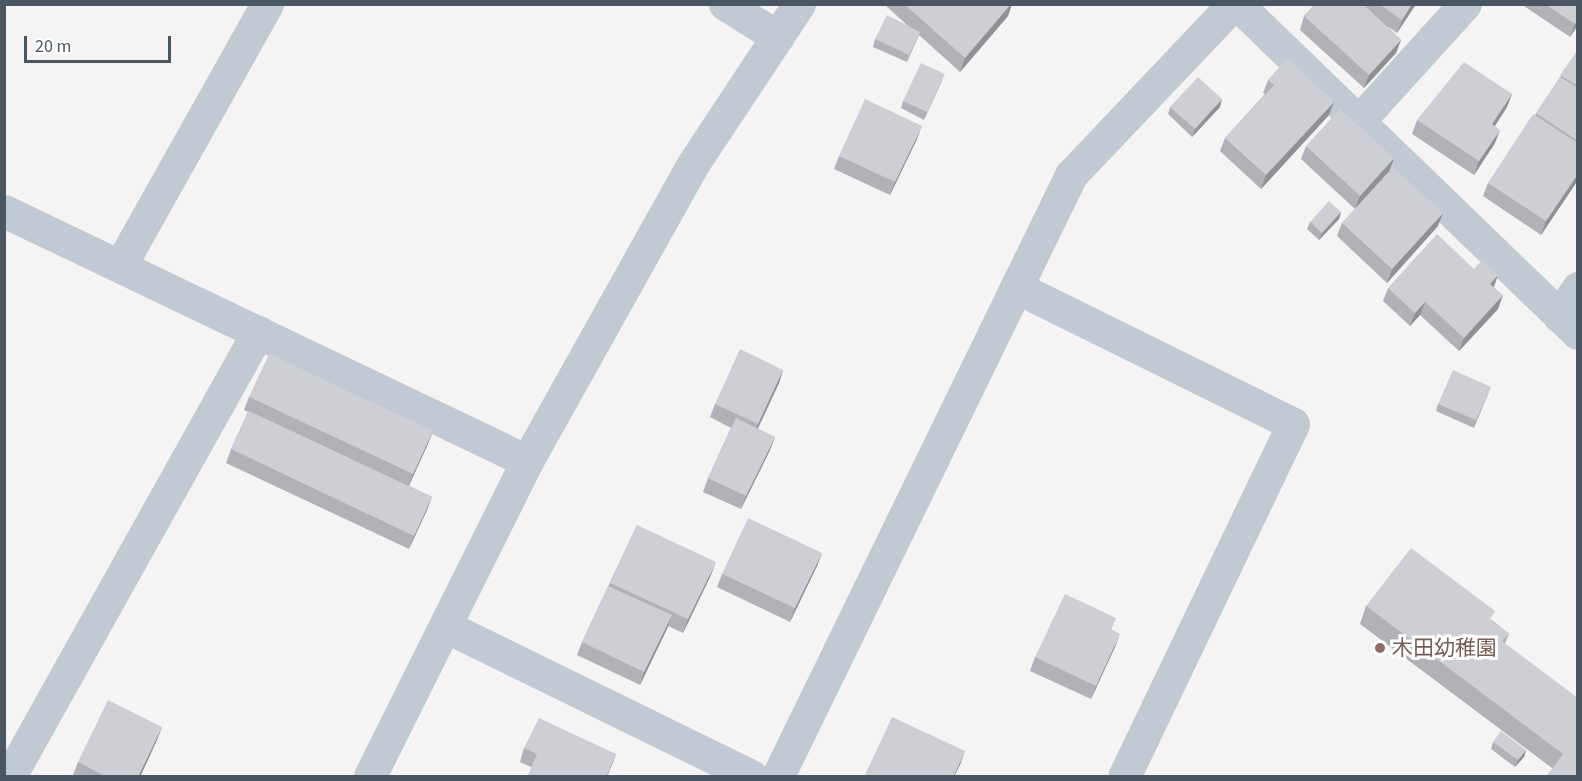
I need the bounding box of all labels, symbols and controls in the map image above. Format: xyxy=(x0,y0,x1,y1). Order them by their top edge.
scale bar xyxy=(27,24,174,62)
text: 20 m xyxy=(35,34,71,59)
place label: 木田幼稚園 xyxy=(1392,635,1497,661)
marker: 木田幼稚園 xyxy=(1373,641,1387,655)

